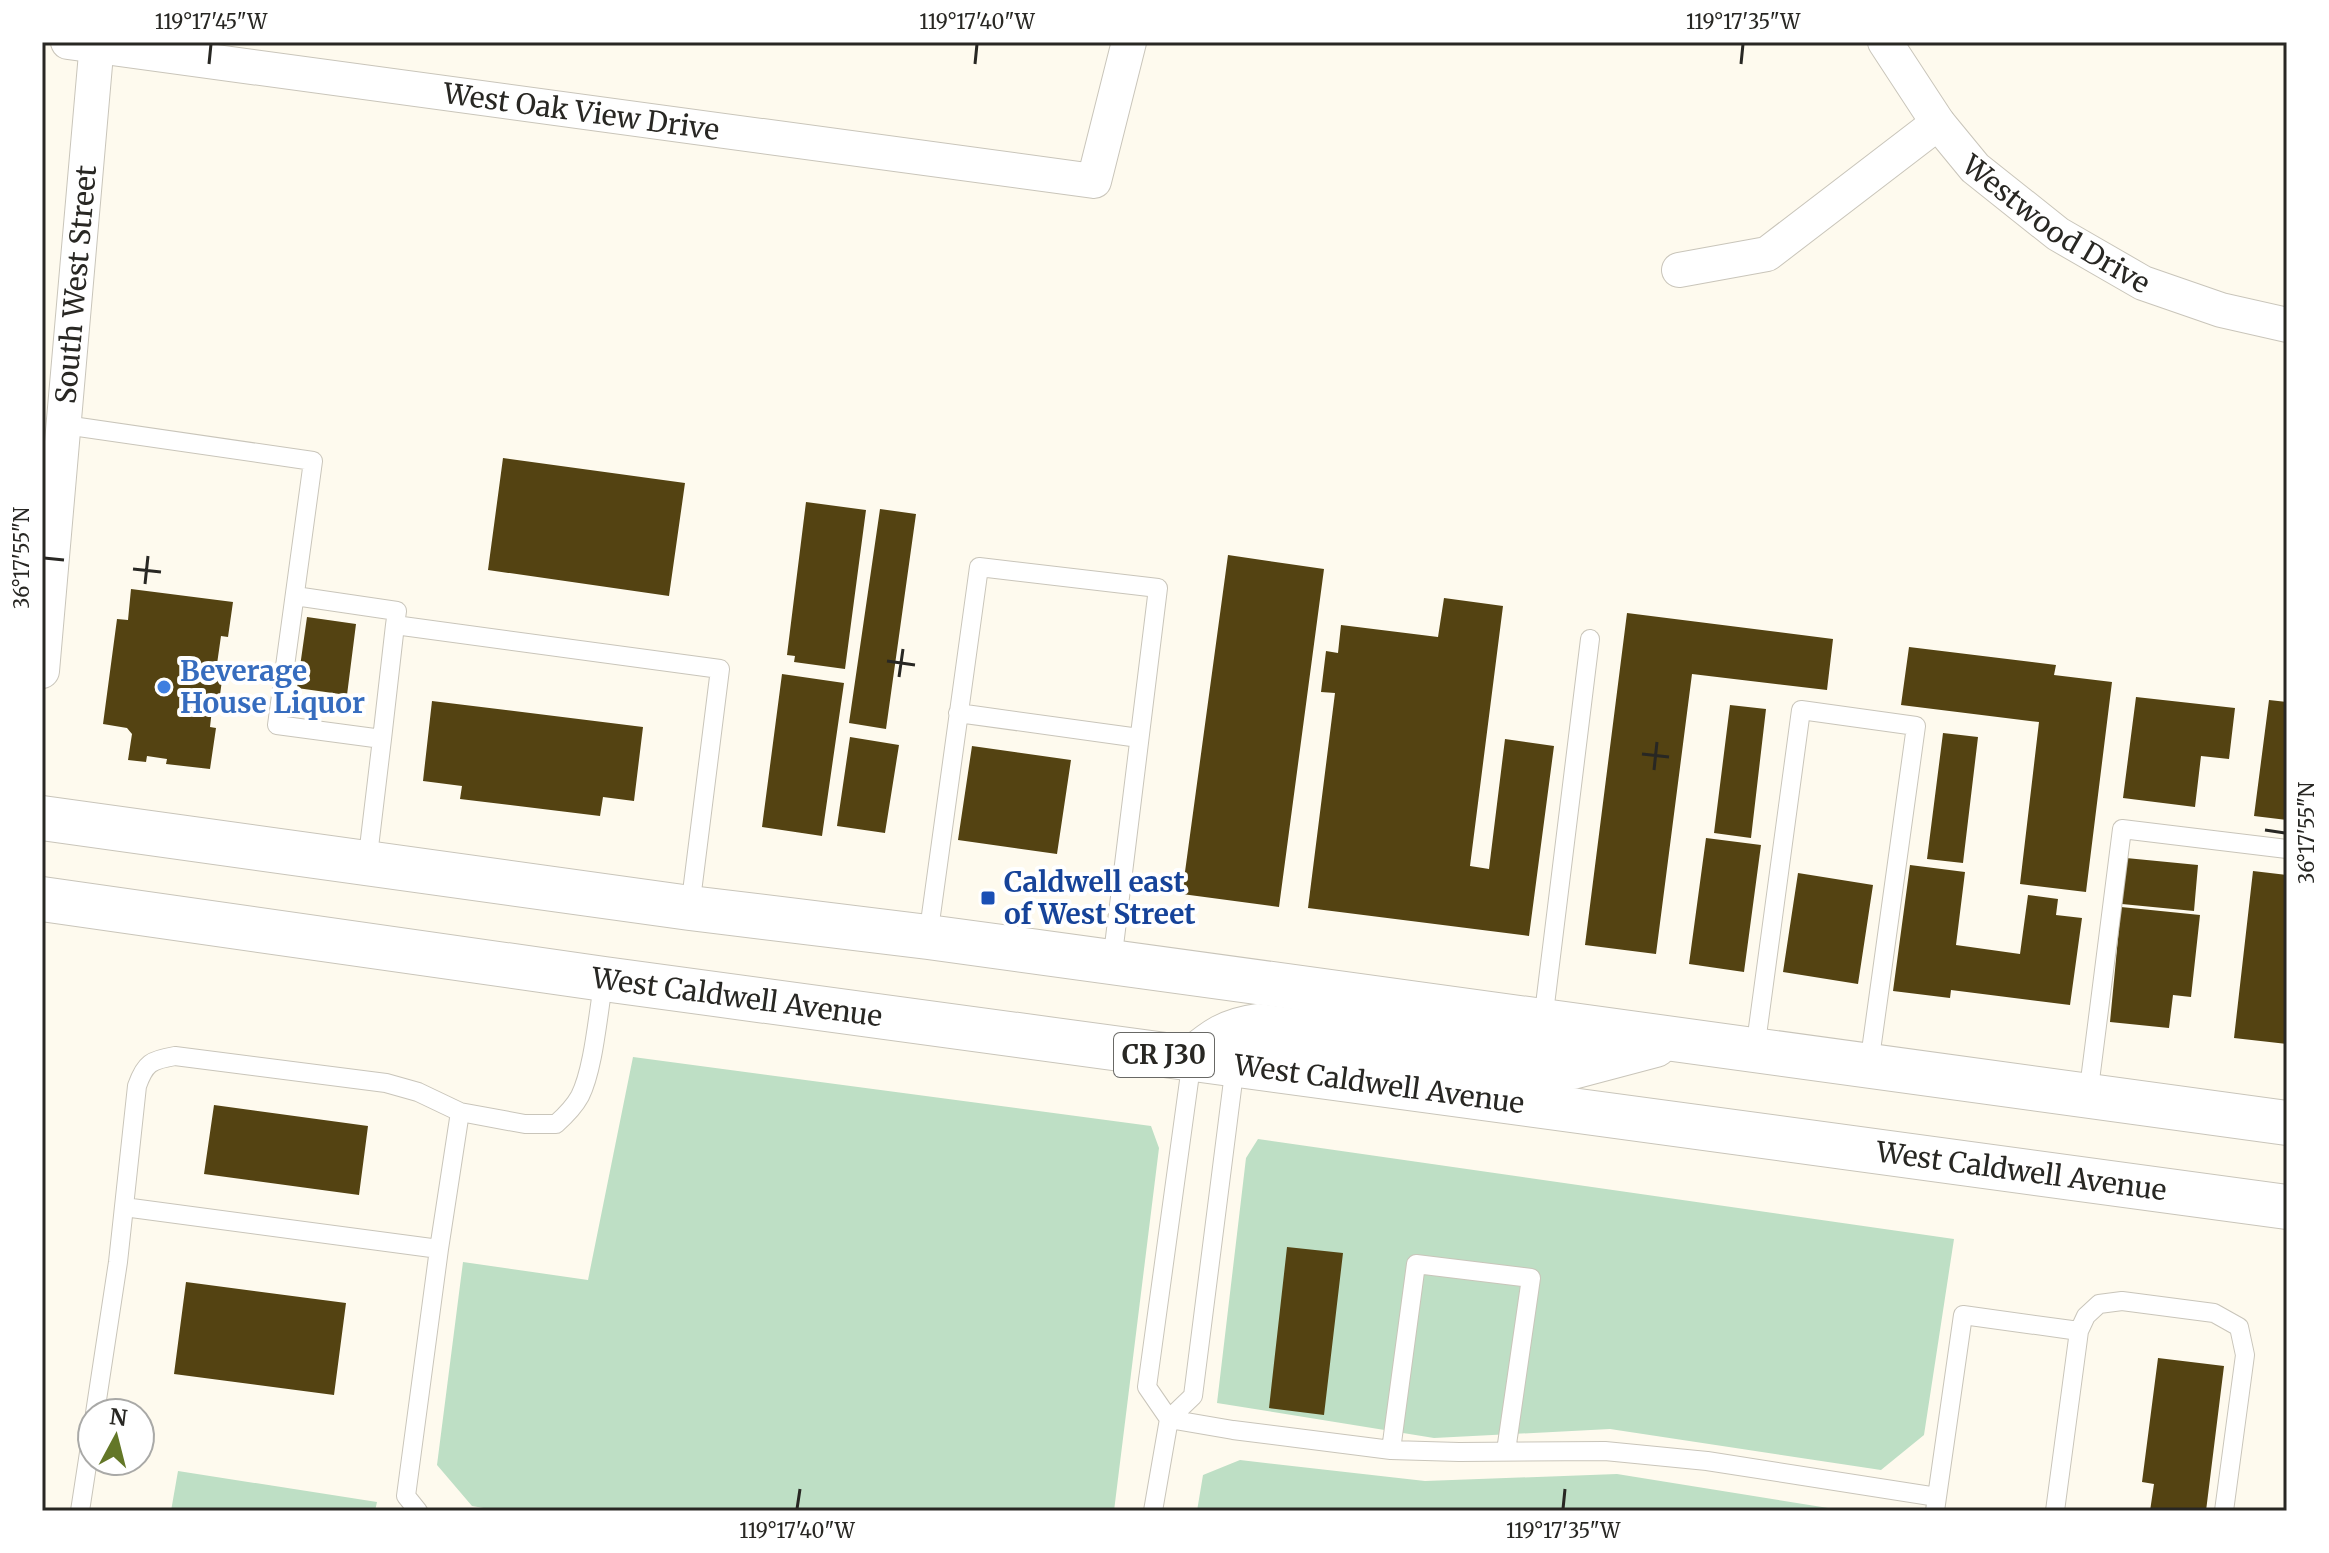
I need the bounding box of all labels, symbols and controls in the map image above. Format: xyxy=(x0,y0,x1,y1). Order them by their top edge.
text: 119°17'45"W xyxy=(155,9,268,34)
text: 119°17'40"W xyxy=(919,9,1036,34)
text: 119°17'35"W xyxy=(1686,9,1801,34)
street label: West Oak View Drive xyxy=(440,75,721,148)
street label: Westwood Drive xyxy=(1954,146,2156,301)
street label: South West Street xyxy=(47,164,104,405)
text: 36°17'55"N xyxy=(9,506,34,609)
place label: Beverage House Liquor xyxy=(180,653,365,721)
marker: Beverage House Liquor xyxy=(155,678,173,696)
text: 36°17'55"N xyxy=(2294,781,2319,884)
place label: Caldwell east of West Street xyxy=(1004,864,1196,932)
marker: Caldwell east of West Street xyxy=(979,889,997,907)
street label: West Caldwell Avenue xyxy=(589,959,884,1035)
road number: CR J30 xyxy=(1114,1033,1214,1077)
street label: West Caldwell Avenue xyxy=(1231,1046,1527,1121)
street label: West Caldwell Avenue xyxy=(1873,1133,2169,1208)
north arrow xyxy=(76,1397,156,1477)
text: N xyxy=(108,1402,129,1432)
text: 119°17'40"W xyxy=(739,1518,856,1543)
text: 119°17'35"W xyxy=(1506,1518,1621,1543)

